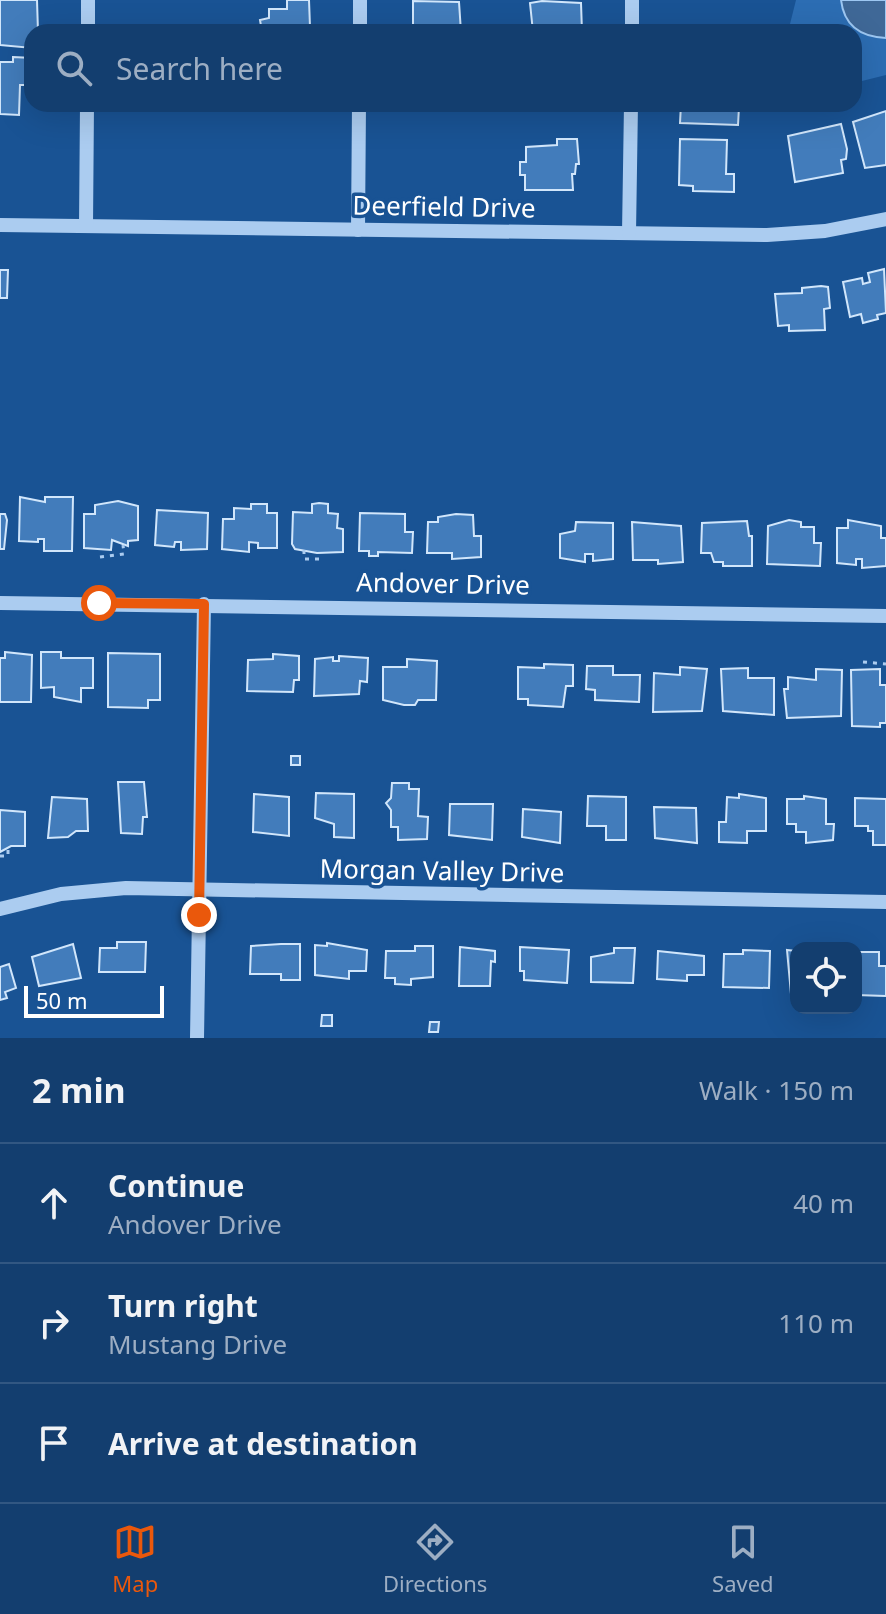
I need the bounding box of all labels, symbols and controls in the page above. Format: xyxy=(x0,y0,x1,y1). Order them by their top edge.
search box xyxy=(24,24,862,112)
icon: search xyxy=(52,46,96,90)
text: Search here xyxy=(116,48,283,89)
street label: Deerfield Drive xyxy=(352,186,536,226)
street label: Andover Drive xyxy=(356,563,530,603)
route start xyxy=(81,585,117,621)
street label: Morgan Valley Drive xyxy=(319,850,565,890)
route end xyxy=(181,897,217,933)
map controls xyxy=(790,942,862,1014)
button: locate xyxy=(790,942,862,1014)
scale bar xyxy=(24,982,164,1018)
text: 50 m xyxy=(36,985,87,1015)
text: 2 min xyxy=(32,1067,126,1113)
text: Walk · 150 m xyxy=(699,1072,854,1108)
text: Continue xyxy=(108,1165,244,1206)
icon: ahead xyxy=(32,1181,76,1225)
text: 40 m xyxy=(793,1185,854,1221)
text: Andover Drive xyxy=(108,1206,282,1242)
text: Turn right xyxy=(108,1285,258,1326)
icon: right xyxy=(32,1301,76,1345)
text: 110 m xyxy=(778,1305,854,1341)
text: Mustang Drive xyxy=(108,1326,287,1362)
icon: arrive xyxy=(32,1421,76,1465)
text: Arrive at destination xyxy=(108,1423,418,1464)
tab: Map xyxy=(112,1520,158,1598)
tab: Directions xyxy=(383,1520,487,1598)
tab: Saved xyxy=(712,1520,774,1598)

